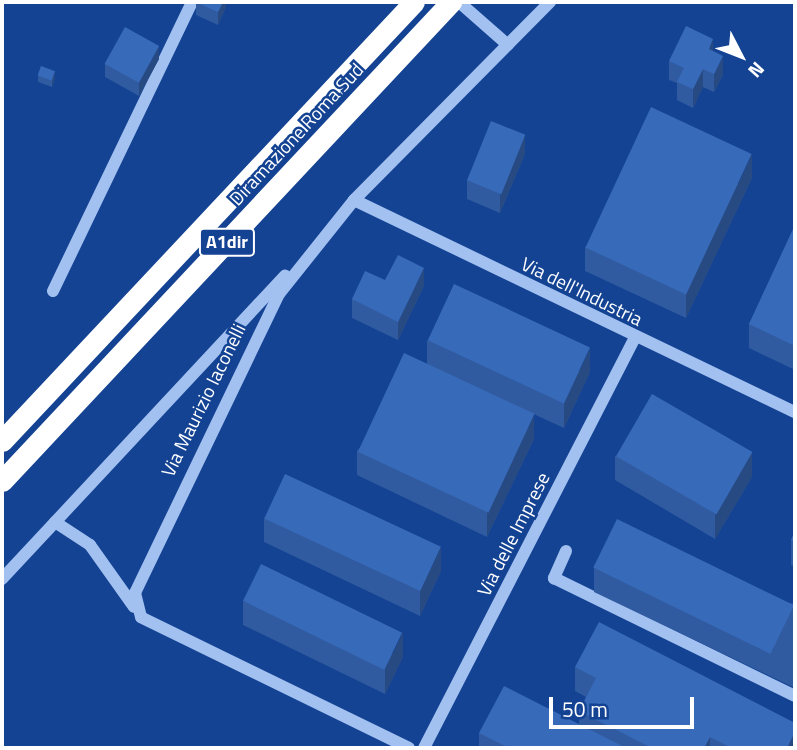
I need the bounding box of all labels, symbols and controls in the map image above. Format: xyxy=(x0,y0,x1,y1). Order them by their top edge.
north arrow xyxy=(706,21,776,91)
text: N xyxy=(742,56,772,85)
street label: Diramazione Roma Sud xyxy=(224,58,368,210)
road number: A1dir xyxy=(197,228,257,256)
street label: Via dell'Industria xyxy=(518,252,646,330)
street label: Via Maurizio Iaconelli xyxy=(156,320,250,480)
street label: Via delle Imprese xyxy=(472,468,554,600)
scale bar xyxy=(552,684,697,728)
text: 50 m xyxy=(562,693,608,725)

